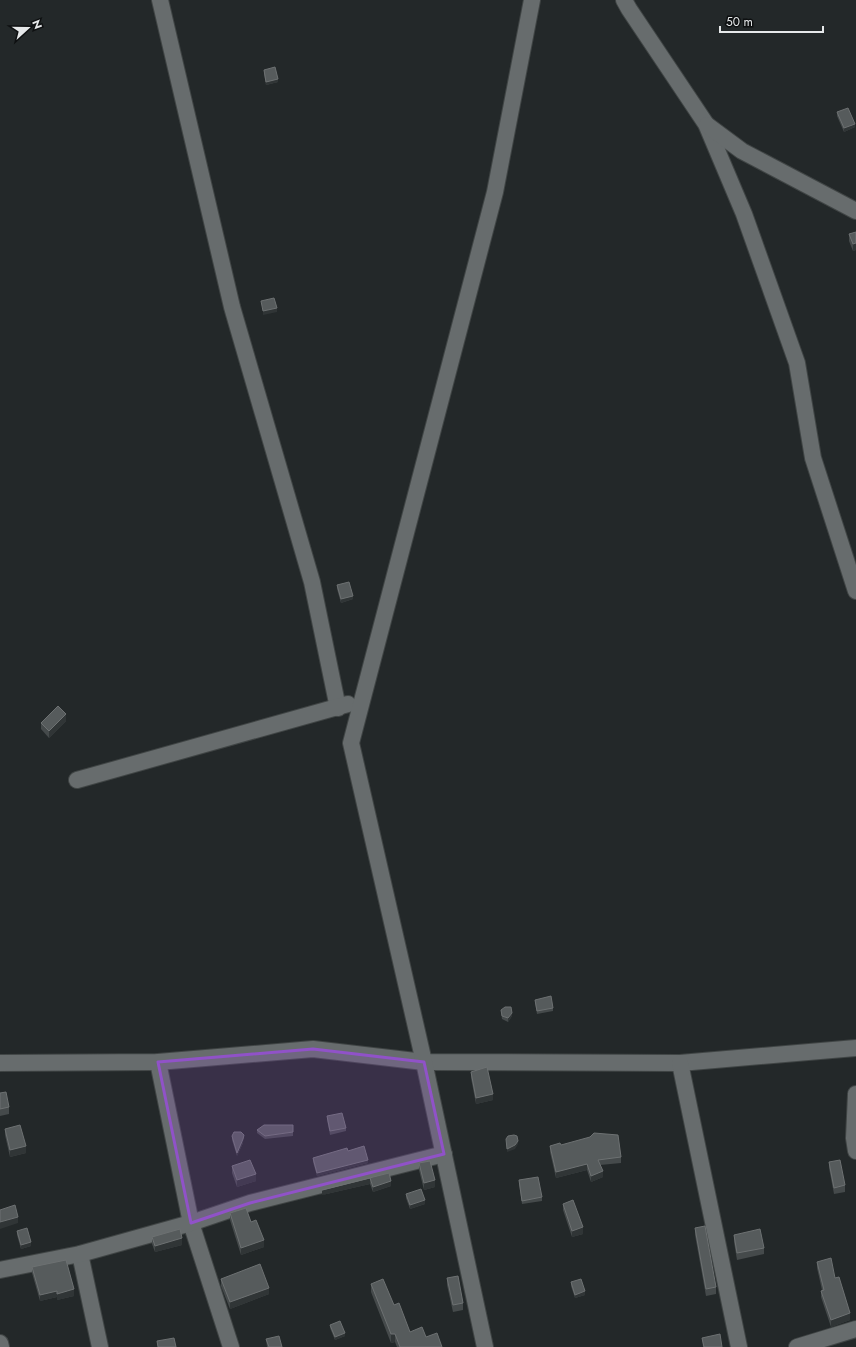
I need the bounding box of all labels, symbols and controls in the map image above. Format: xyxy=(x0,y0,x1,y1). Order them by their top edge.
north arrow xyxy=(8,8,48,48)
scale bar xyxy=(720,8,823,34)
text: 50 m xyxy=(726,13,753,31)
text: N xyxy=(28,17,46,31)

